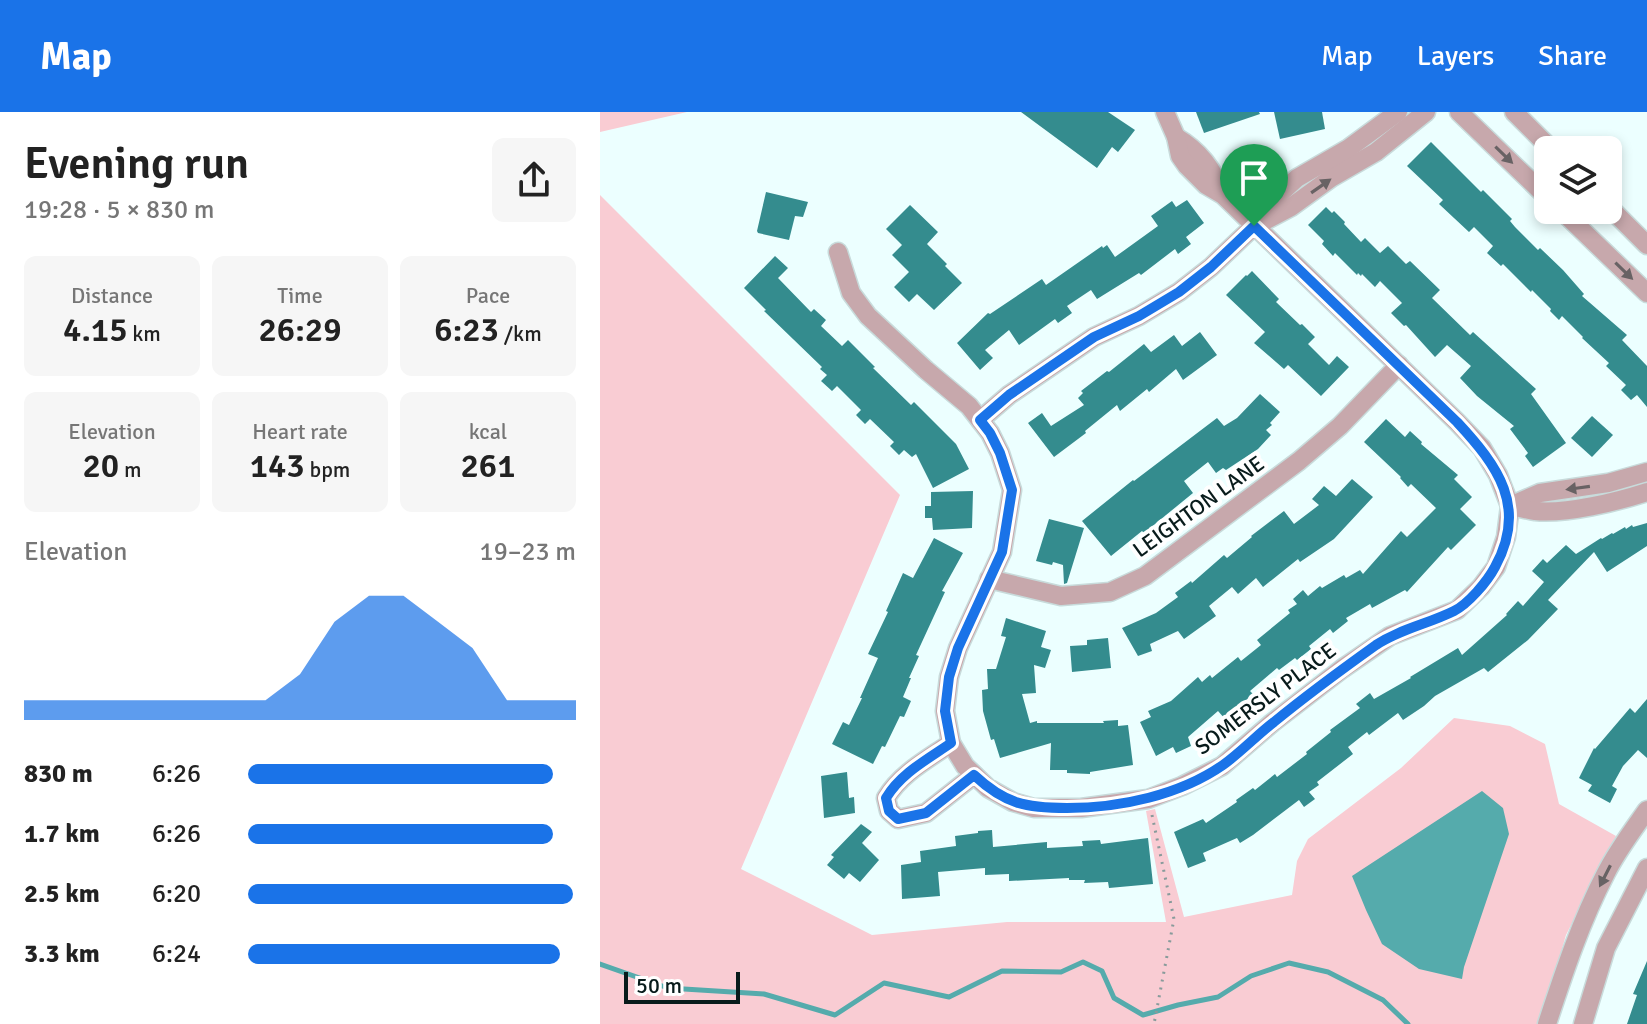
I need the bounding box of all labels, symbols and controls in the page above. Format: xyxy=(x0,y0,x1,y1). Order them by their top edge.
text: Map xyxy=(40,33,112,80)
text: Map xyxy=(1321,39,1373,73)
text: Layers xyxy=(1417,39,1494,73)
text: Share xyxy=(1538,39,1607,73)
map controls xyxy=(1534,136,1622,224)
button: layers xyxy=(1534,136,1622,224)
text: Evening run xyxy=(24,137,249,191)
button: share xyxy=(492,138,576,222)
pin xyxy=(1220,144,1288,226)
one-way arrow xyxy=(1494,145,1513,164)
icon: arrive xyxy=(1232,156,1276,200)
one-way arrow xyxy=(1310,179,1331,194)
text: 19:28 · 5 × 830 m xyxy=(24,194,215,226)
one-way arrow xyxy=(1614,261,1633,280)
text: Distance xyxy=(71,282,153,309)
text: Time xyxy=(277,282,323,309)
text: Pace xyxy=(466,282,510,309)
text: 4.15 xyxy=(63,309,128,351)
text: 26:29 xyxy=(258,309,342,351)
text: 6:23 xyxy=(434,309,499,351)
text: km xyxy=(128,320,161,347)
text: /km xyxy=(499,320,542,347)
text: Elevation xyxy=(68,418,156,445)
text: Heart rate xyxy=(252,418,348,445)
text: kcal xyxy=(469,418,507,445)
text: 20 xyxy=(82,445,119,487)
text: 143 xyxy=(250,445,305,487)
text: 261 xyxy=(460,445,516,487)
street label: LEIGHTON LANE xyxy=(1127,450,1269,563)
text: m xyxy=(119,456,142,483)
text: bpm xyxy=(305,456,350,483)
one-way arrow xyxy=(1565,482,1590,495)
text: Elevation xyxy=(24,536,128,568)
text: 19–23 m xyxy=(480,536,576,568)
street label: SOMERSLY PLACE xyxy=(1189,636,1341,760)
text: 830 m xyxy=(24,758,93,790)
text: 6:26 xyxy=(152,758,201,790)
text: 1.7 km xyxy=(24,818,100,850)
text: 6:26 xyxy=(152,818,201,850)
one-way arrow xyxy=(1598,864,1612,887)
text: 2.5 km xyxy=(24,878,100,910)
text: 6:20 xyxy=(152,878,201,910)
text: 3.3 km xyxy=(24,938,100,970)
text: 6:24 xyxy=(152,938,201,970)
scale bar xyxy=(624,968,740,1004)
text: 50 m xyxy=(636,972,682,999)

